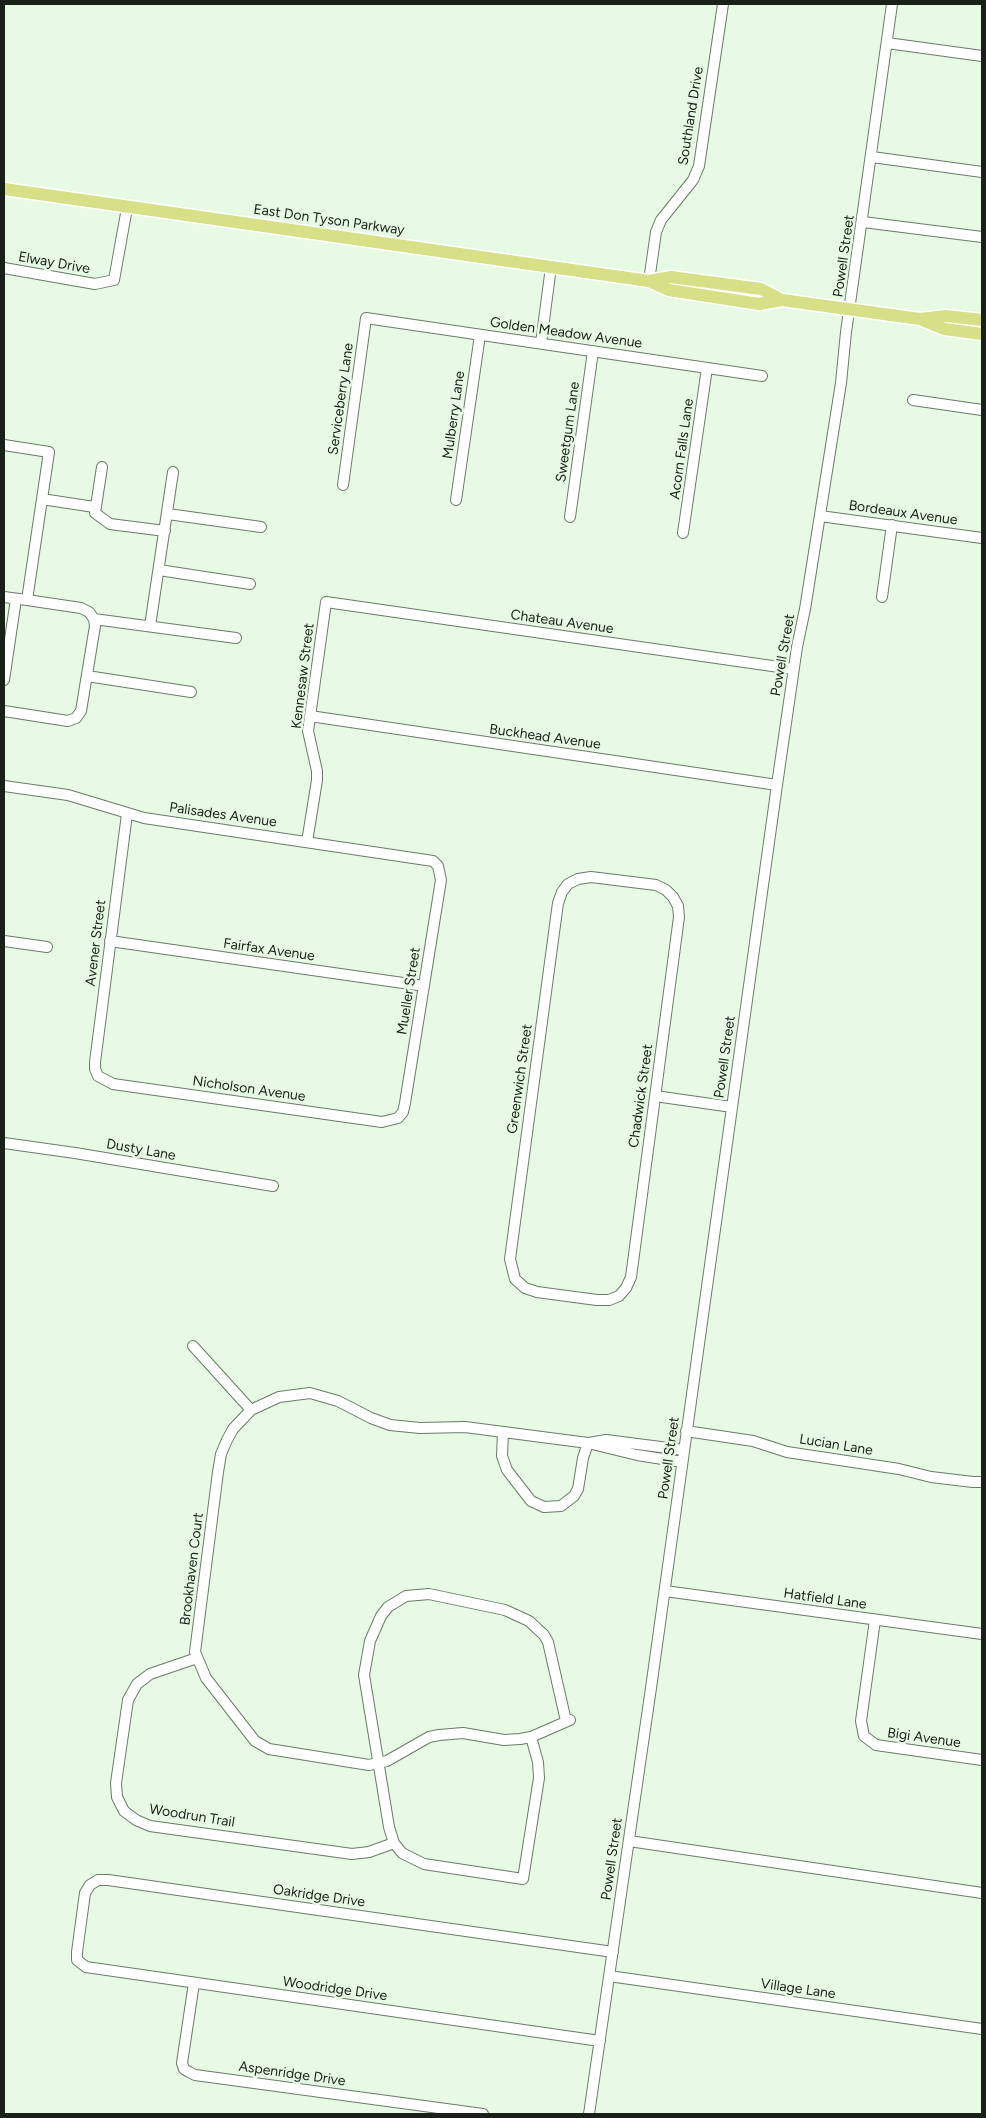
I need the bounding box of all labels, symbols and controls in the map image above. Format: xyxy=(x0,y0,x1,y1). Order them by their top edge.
street label: Southland Drive xyxy=(675,65,707,167)
street label: East Don Tyson Parkway xyxy=(252,201,406,239)
street label: Powell Street xyxy=(830,214,858,298)
street label: Elway Drive xyxy=(17,248,91,278)
street label: Golden Meadow Avenue xyxy=(489,314,643,352)
street label: Serviceberry Lane xyxy=(325,342,357,456)
street label: Mulberry Lane xyxy=(440,370,468,460)
street label: Sweetgum Lane xyxy=(553,381,583,483)
street label: Acorn Falls Lane xyxy=(667,397,697,501)
street label: Bordeaux Avenue xyxy=(848,497,958,529)
street label: Chateau Avenue xyxy=(509,606,615,638)
street label: Powell Street xyxy=(768,613,798,697)
street label: Kennesaw Street xyxy=(288,622,318,730)
street label: Buckhead Avenue xyxy=(488,721,602,753)
street label: Palisades Avenue xyxy=(168,799,278,831)
street label: Avener Street xyxy=(82,899,110,987)
street label: Fairfax Avenue xyxy=(222,935,316,965)
street label: Mueller Street xyxy=(394,946,424,1036)
street label: Powell Street xyxy=(711,1015,739,1099)
street label: Greenwich Street xyxy=(504,1023,536,1135)
street label: Chadwick Street xyxy=(625,1043,657,1149)
street label: Nicholson Avenue xyxy=(191,1073,307,1105)
street label: Dusty Lane xyxy=(105,1136,177,1164)
street label: Powell Street xyxy=(655,1416,683,1500)
street label: Lucian Lane xyxy=(798,1431,874,1459)
street label: Brookhaven Court xyxy=(177,1512,207,1626)
street label: Hatfield Lane xyxy=(782,1585,868,1613)
street label: Bigi Avenue xyxy=(886,1725,962,1751)
street label: Woodrun Trail xyxy=(148,1801,236,1831)
street label: Powell Street xyxy=(598,1817,626,1901)
street label: Oakridge Drive xyxy=(272,1881,366,1911)
street label: Woodridge Drive xyxy=(282,1973,388,2005)
street label: Village Lane xyxy=(759,1975,837,2003)
street label: Aspenridge Drive xyxy=(238,2058,346,2090)

